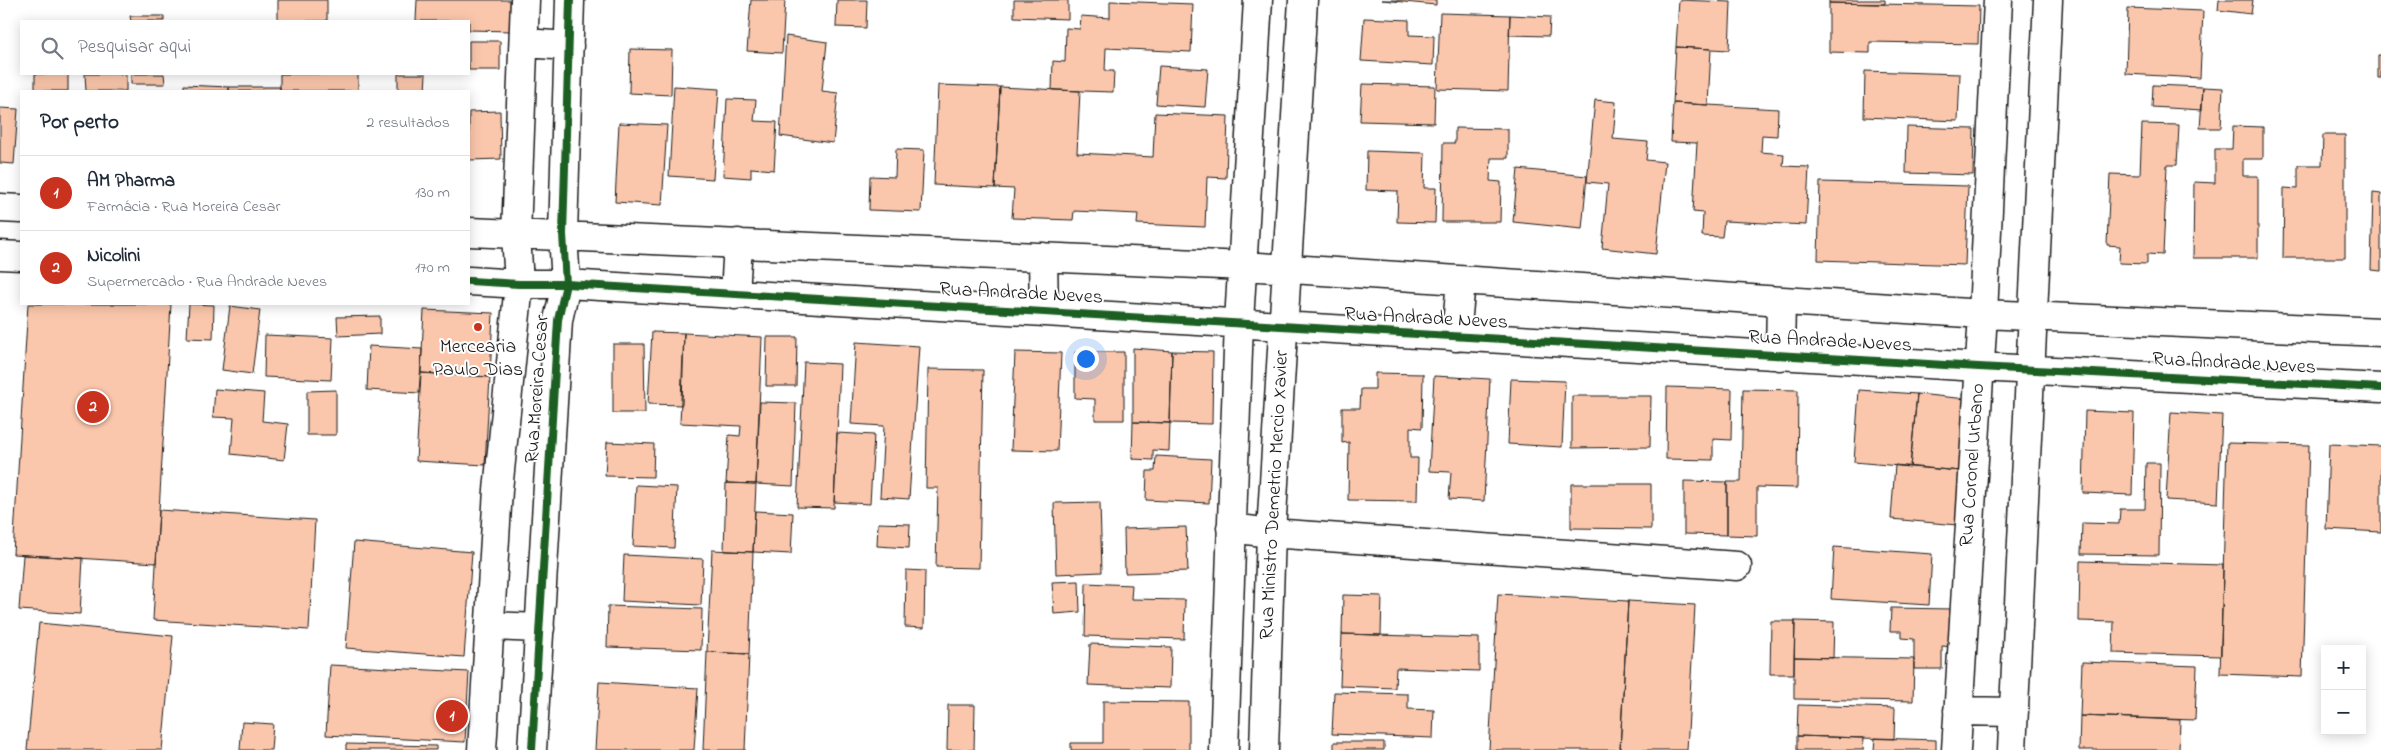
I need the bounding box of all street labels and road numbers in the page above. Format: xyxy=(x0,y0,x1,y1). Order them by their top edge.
street label: Rua Andrade Neves xyxy=(938,275,1104,313)
street label: Rua Andrade Neves xyxy=(1343,300,1509,338)
street label: Rua Moreira Cesar xyxy=(518,313,558,464)
street label: Rua Andrade Neves xyxy=(1747,323,1913,361)
street label: Rua Andrade Neves xyxy=(2151,345,2317,383)
street label: Rua Ministro Demetrio Mercio Xavier xyxy=(1253,349,1297,641)
street label: Rua Coronel Urbano xyxy=(1953,382,1993,548)

